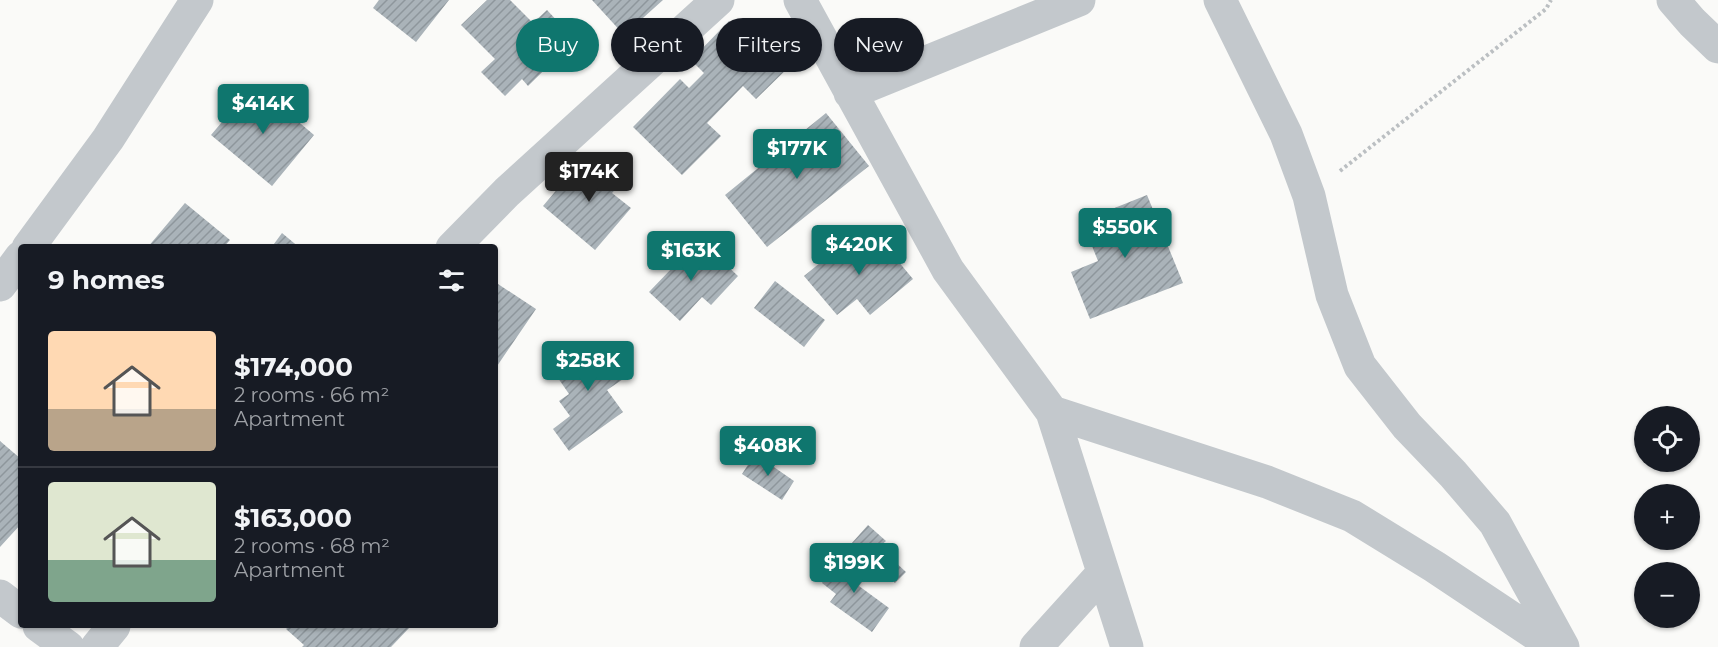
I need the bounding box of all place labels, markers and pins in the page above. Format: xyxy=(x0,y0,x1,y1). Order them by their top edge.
pin: $414K xyxy=(221,84,305,135)
pin: $177K xyxy=(755,129,839,180)
pin: $174K xyxy=(547,152,631,203)
pin: $550K xyxy=(1083,208,1167,259)
pin: $420K xyxy=(817,225,901,276)
pin: $163K xyxy=(649,231,733,282)
pin: $258K xyxy=(546,341,630,392)
pin: $408K xyxy=(726,426,810,477)
pin: $199K xyxy=(812,543,896,594)

